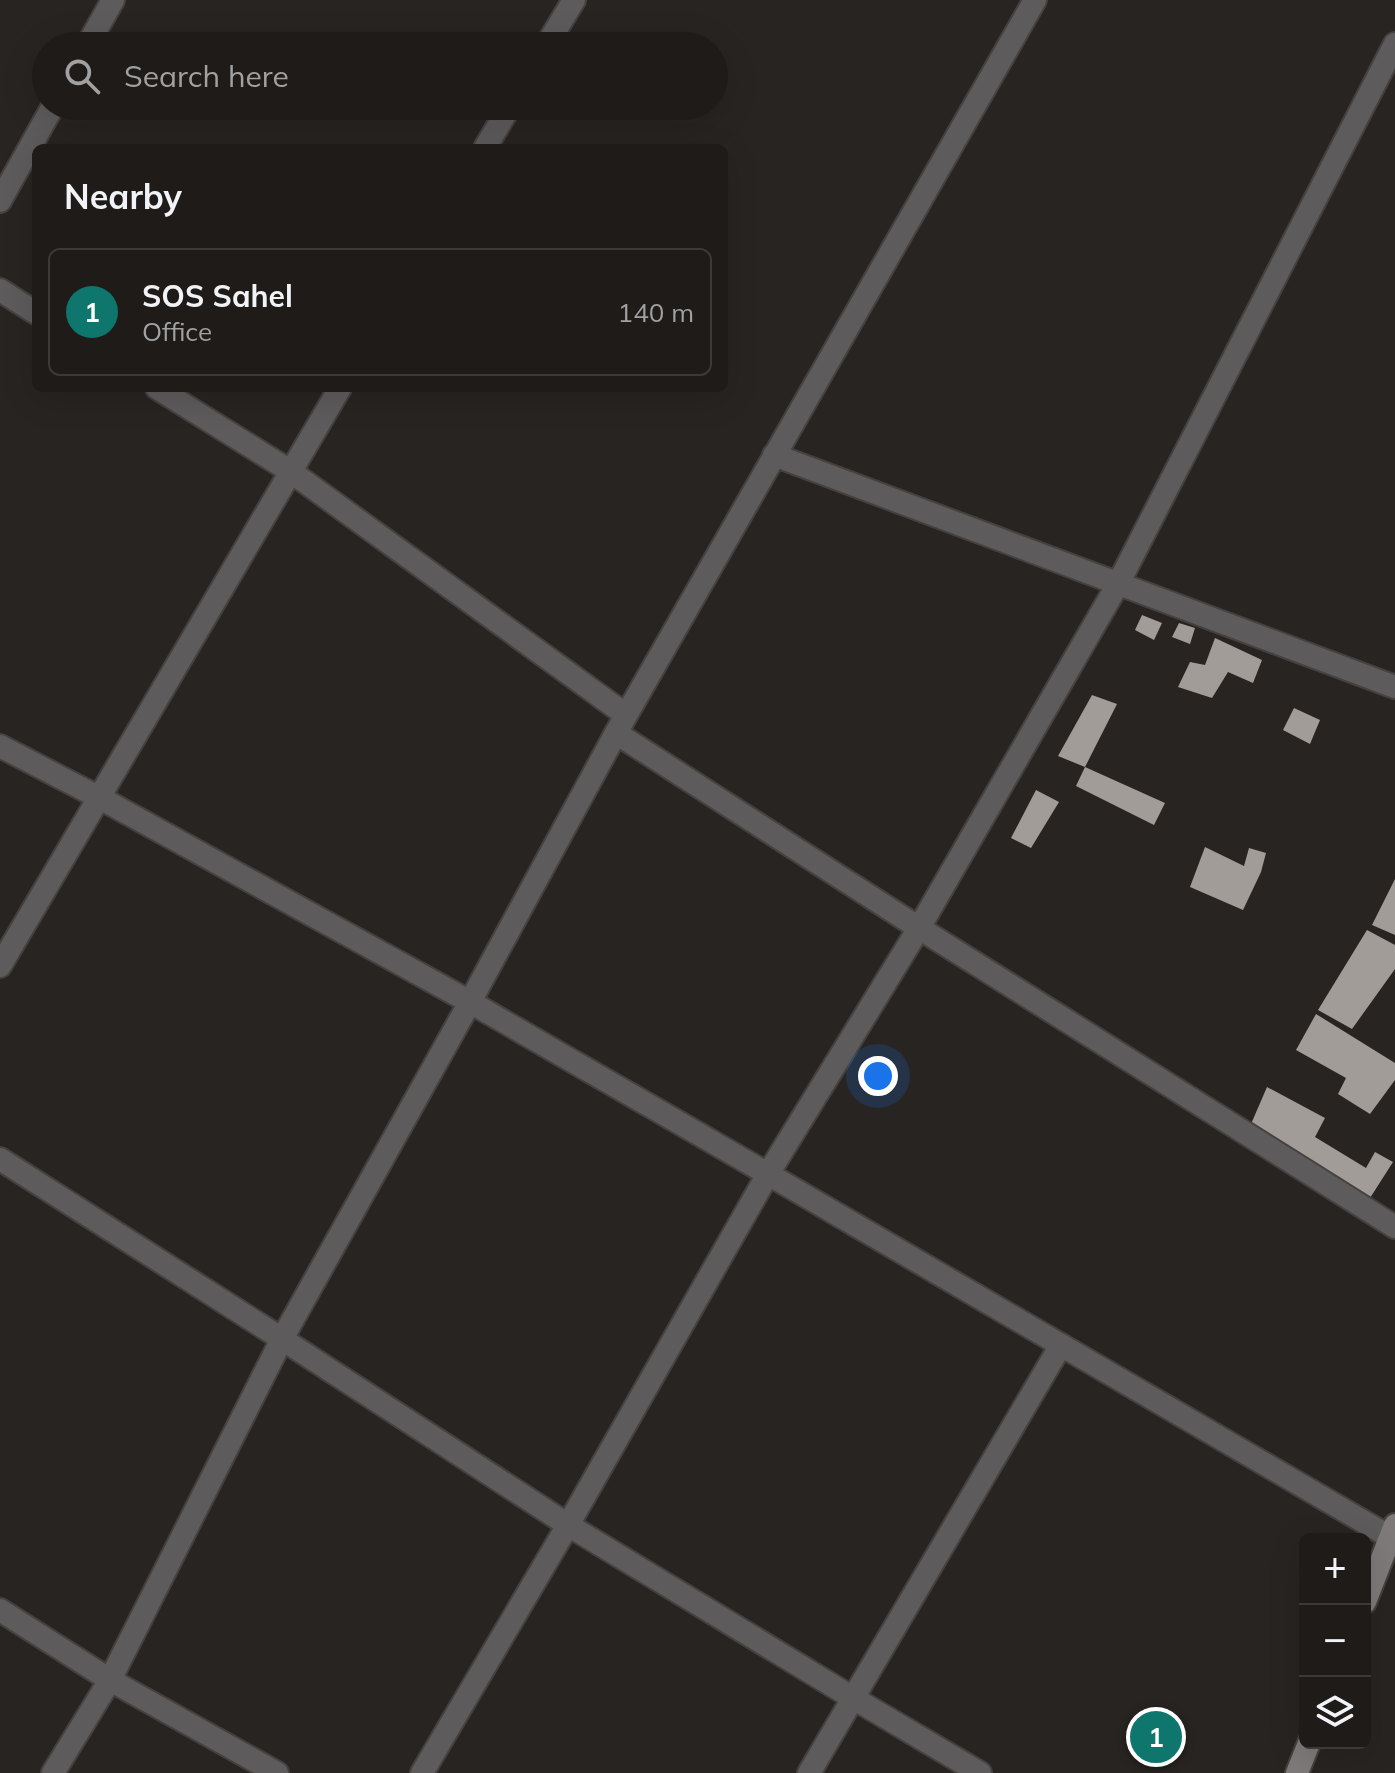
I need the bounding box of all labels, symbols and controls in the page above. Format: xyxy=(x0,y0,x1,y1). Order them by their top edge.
search box xyxy=(32,32,728,120)
icon: search xyxy=(60,54,104,98)
text: Search here xyxy=(124,57,289,95)
text: Nearby xyxy=(64,175,182,218)
text: SOS Sahel xyxy=(142,277,293,315)
text: 1 xyxy=(84,296,100,329)
text: 140 m xyxy=(618,296,694,329)
text: Office xyxy=(142,315,212,348)
your location xyxy=(858,1056,898,1096)
map controls xyxy=(1299,1533,1371,1749)
button: + xyxy=(1299,1533,1371,1605)
button: − xyxy=(1299,1605,1371,1677)
button: layers xyxy=(1299,1677,1371,1749)
pin: 1 xyxy=(1130,1707,1182,1767)

